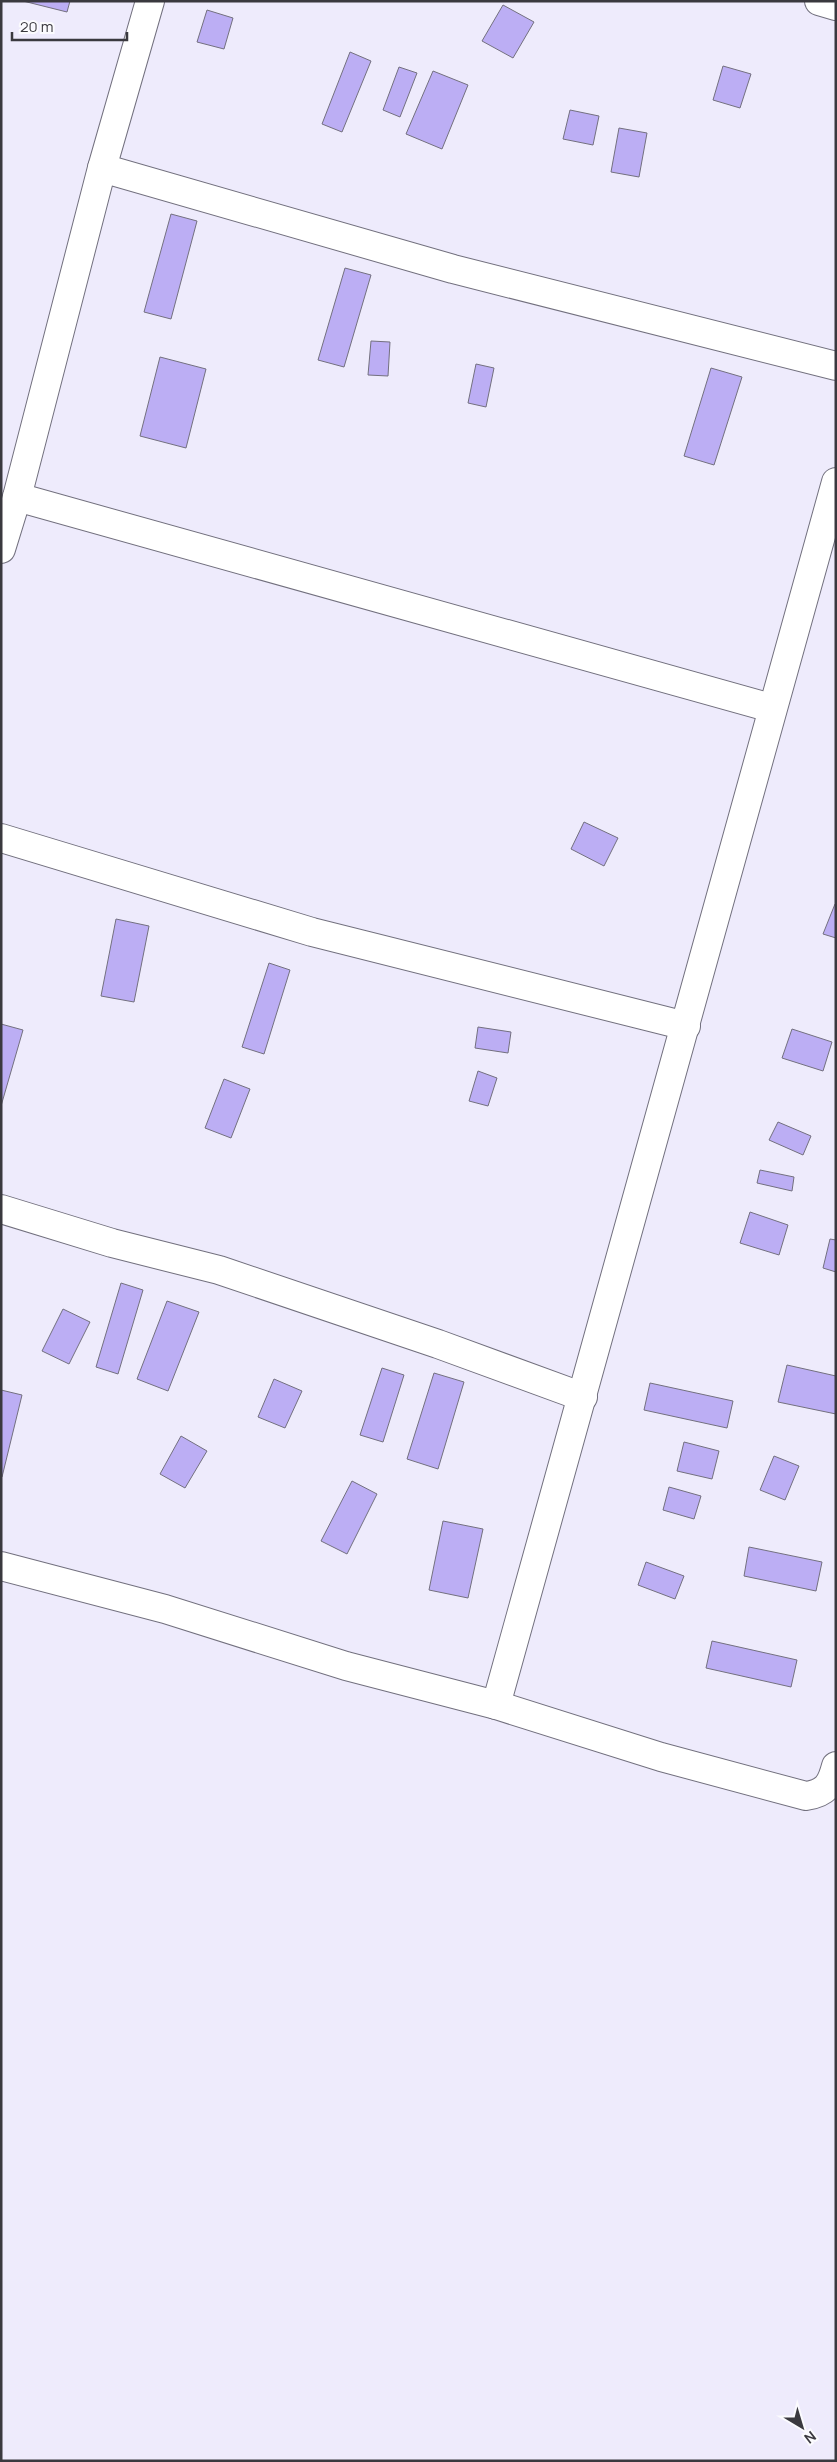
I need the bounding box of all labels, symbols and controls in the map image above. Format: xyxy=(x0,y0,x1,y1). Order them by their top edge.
scale bar xyxy=(12,10,128,42)
text: 20 m xyxy=(20,16,53,37)
north arrow xyxy=(777,2402,827,2452)
text: N xyxy=(800,2427,820,2448)

